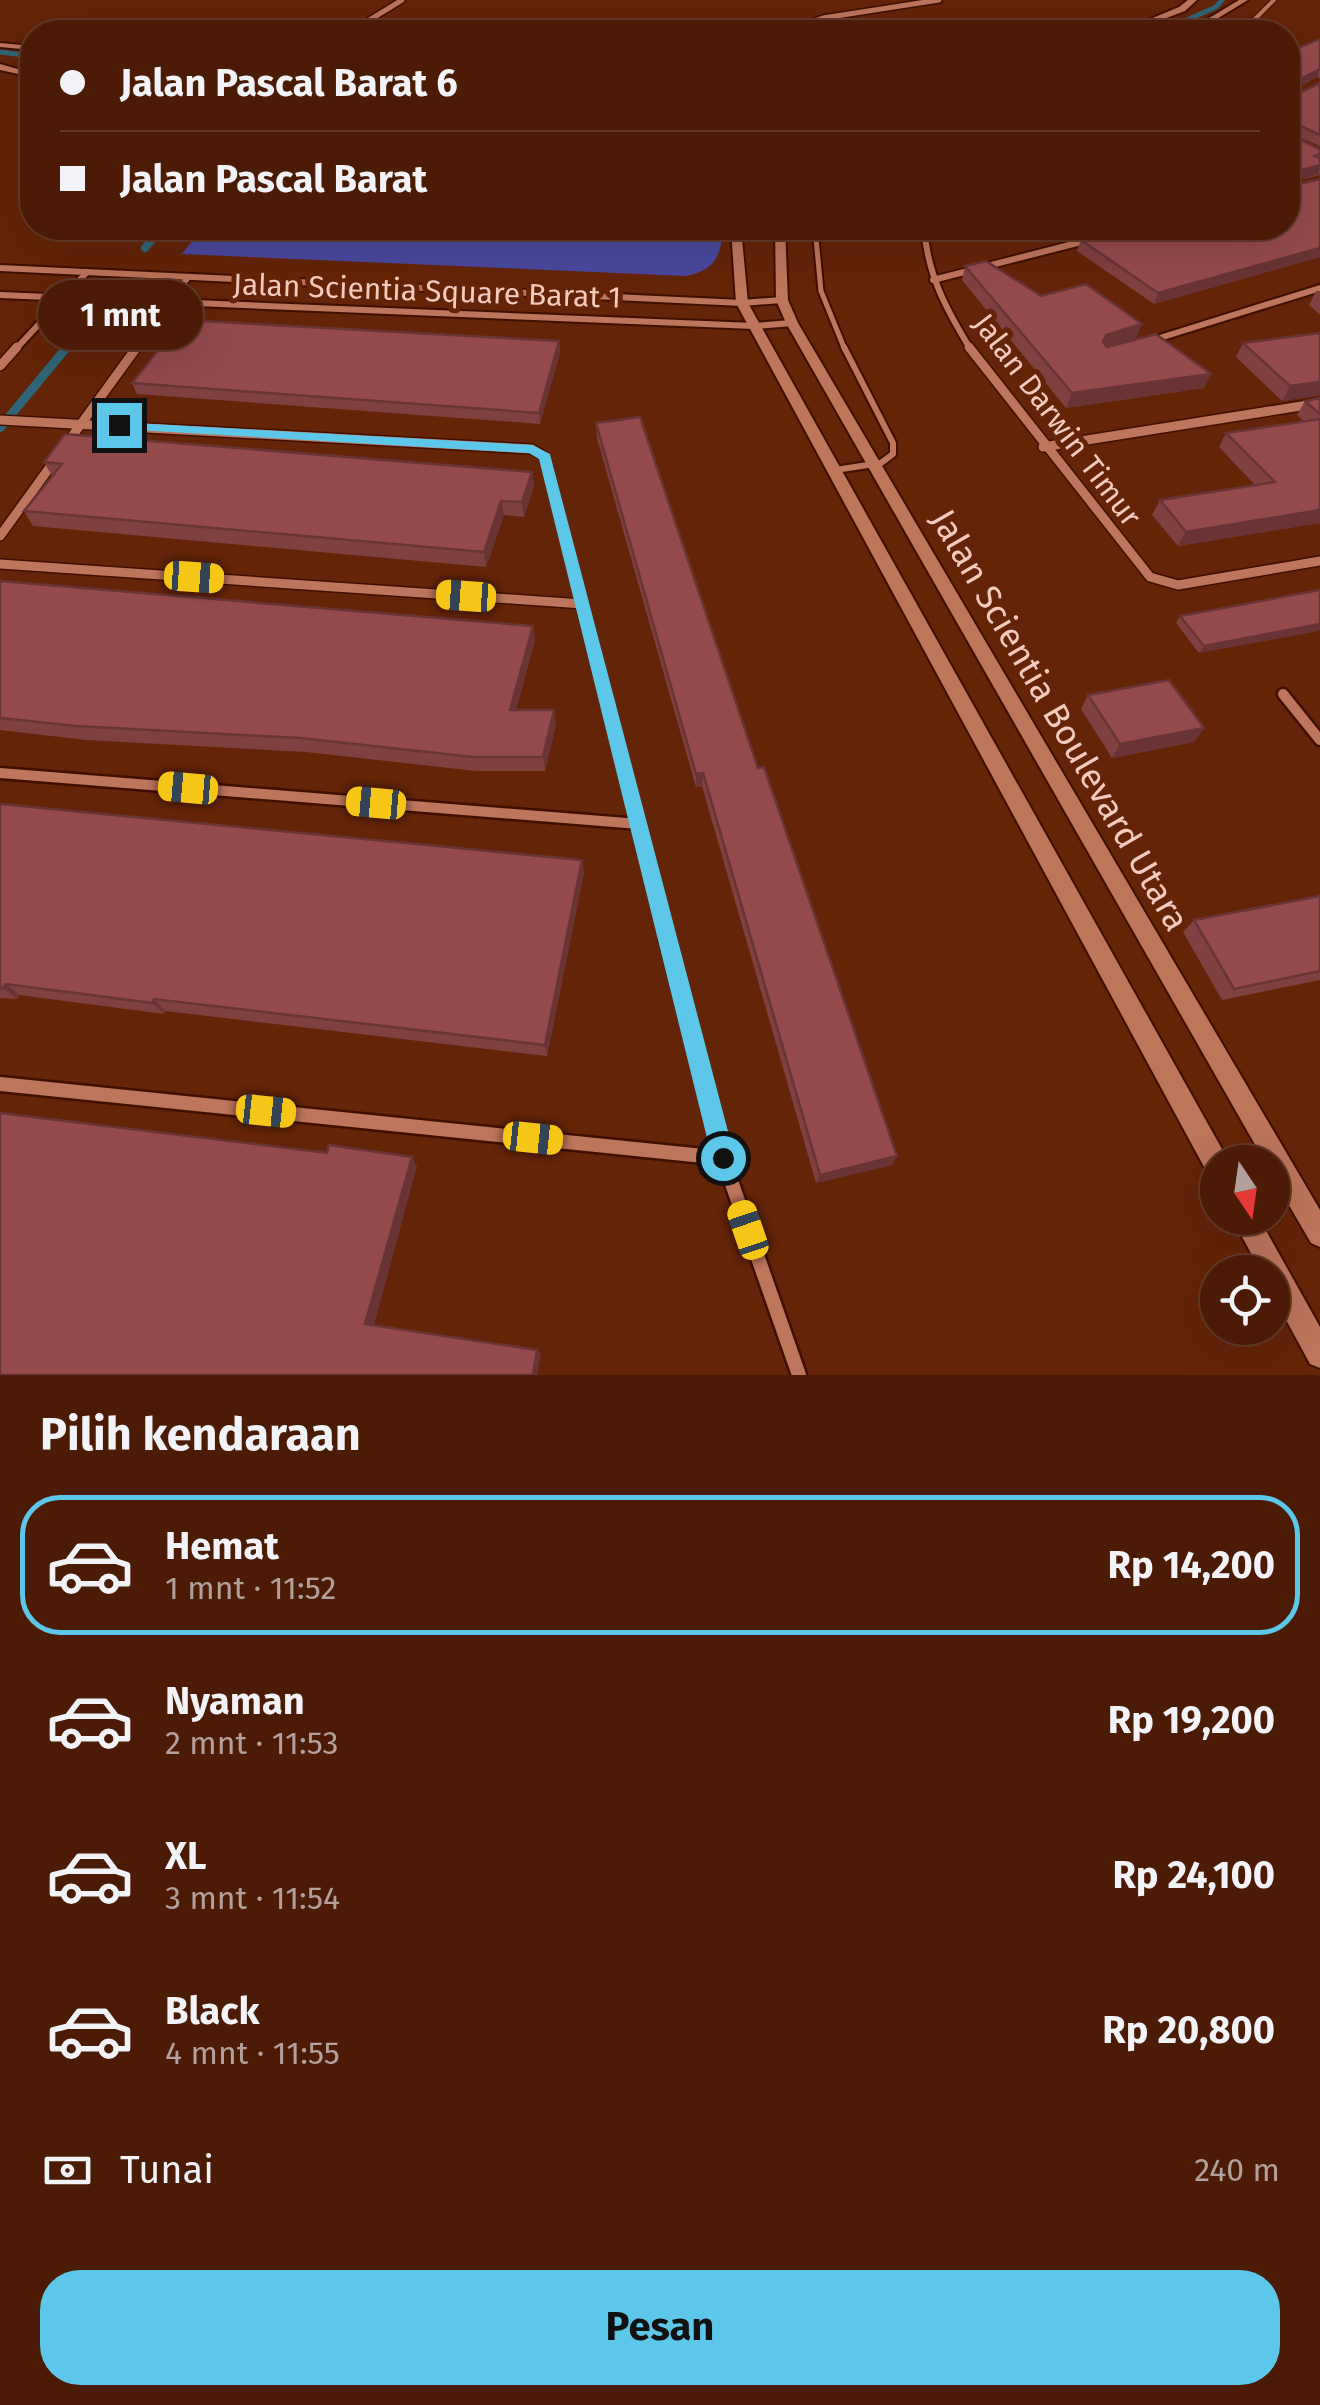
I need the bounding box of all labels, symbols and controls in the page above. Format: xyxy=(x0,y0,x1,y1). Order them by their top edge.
text: Jalan Pascal Barat 6 xyxy=(120,60,458,106)
text: Jalan Pascal Barat xyxy=(120,156,427,202)
street label: Jalan Scientia Square Barat 1 xyxy=(232,266,622,316)
callout: 1 mnt xyxy=(36,280,202,350)
text: 1 mnt xyxy=(80,296,161,334)
street label: Jalan Darwin Timur xyxy=(965,307,1149,534)
route end xyxy=(97,403,142,448)
street label: Jalan Scientia Boulevard Utara xyxy=(922,502,1198,938)
car xyxy=(163,560,225,594)
car xyxy=(435,579,497,613)
car xyxy=(157,770,219,806)
car xyxy=(345,785,407,821)
car xyxy=(235,1093,297,1129)
car xyxy=(502,1120,564,1156)
route start xyxy=(701,1136,746,1181)
north arrow xyxy=(1200,1145,1290,1235)
map controls xyxy=(1200,1145,1290,1345)
car xyxy=(724,1197,772,1263)
button: locate xyxy=(1200,1255,1290,1345)
text: Pilih kendaraan xyxy=(40,1408,361,1462)
icon: car xyxy=(45,1520,135,1610)
text: Hemat xyxy=(165,1523,279,1569)
text: Rp 14,200 xyxy=(1108,1542,1275,1588)
text: 1 mnt · 11:52 xyxy=(165,1569,336,1607)
icon: car xyxy=(45,1675,135,1765)
text: Nyaman xyxy=(165,1678,305,1724)
text: Rp 19,200 xyxy=(1108,1697,1275,1743)
text: 2 mnt · 11:53 xyxy=(165,1724,339,1762)
icon: car xyxy=(45,1830,135,1920)
text: XL xyxy=(165,1833,207,1879)
text: Rp 24,100 xyxy=(1112,1852,1275,1898)
text: 3 mnt · 11:54 xyxy=(165,1879,340,1917)
icon: car xyxy=(45,1985,135,2075)
text: Black xyxy=(165,1988,260,2034)
text: Rp 20,800 xyxy=(1102,2007,1275,2053)
text: 4 mnt · 11:55 xyxy=(165,2034,340,2072)
icon: cash xyxy=(40,2143,95,2198)
text: Tunai xyxy=(120,2147,214,2193)
text: 240 m xyxy=(1194,2151,1280,2189)
button: Pesan xyxy=(40,2270,1280,2385)

